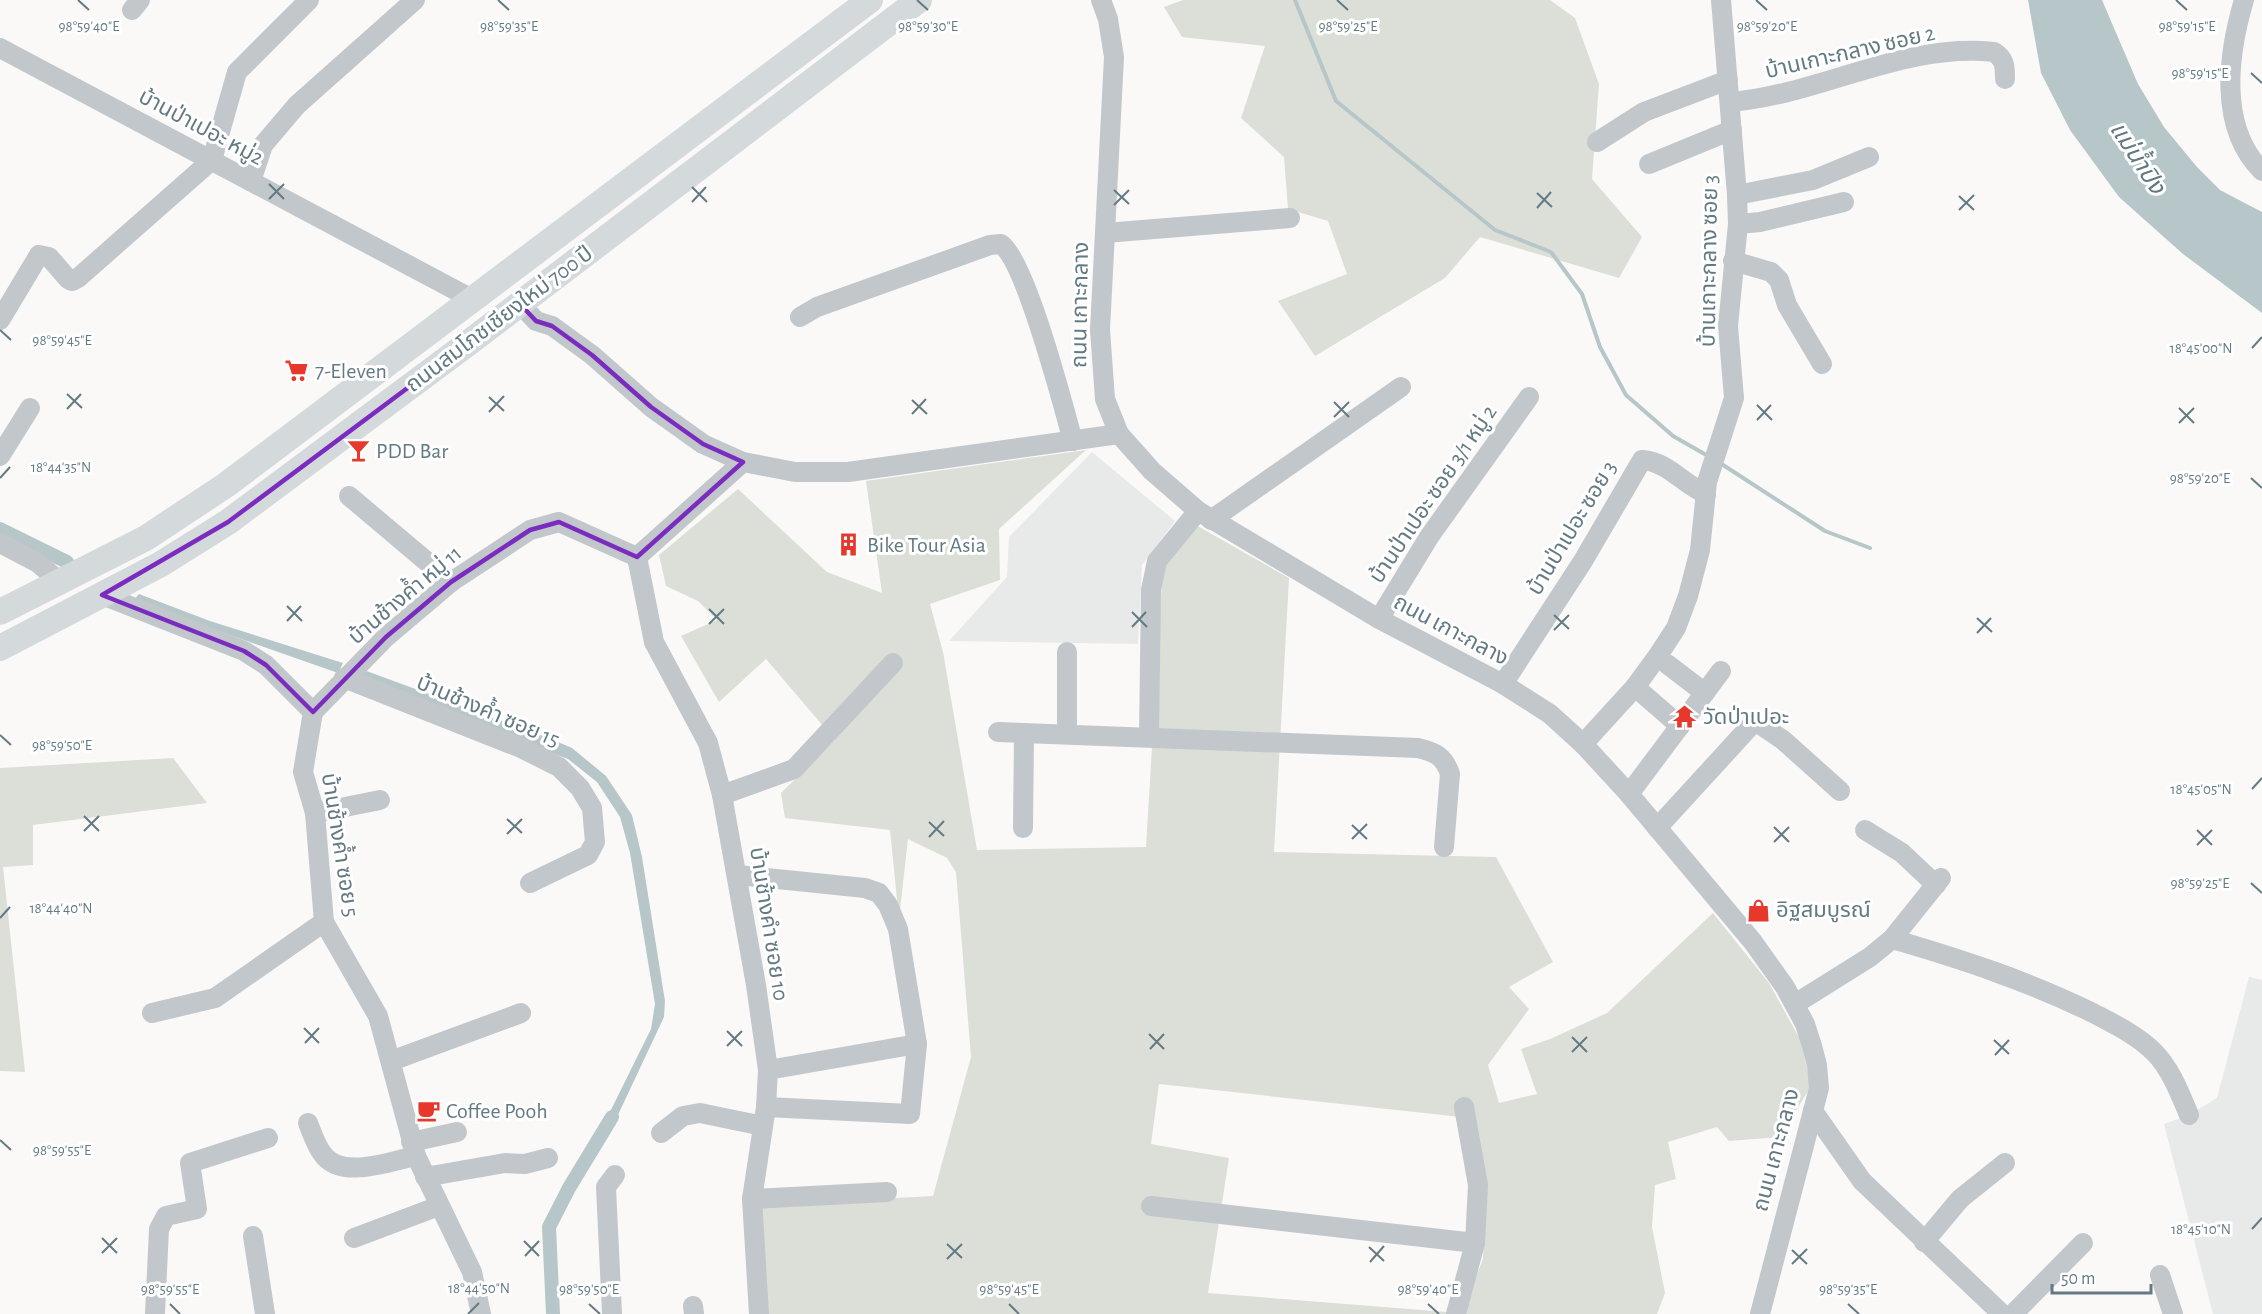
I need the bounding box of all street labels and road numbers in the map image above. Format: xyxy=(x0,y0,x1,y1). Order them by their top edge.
street label: บ้านเกาะกลาง ซอย 2 xyxy=(1763,21,1937,82)
street label: บ้านป่าเปอะ หมู่2 xyxy=(134,84,267,171)
street label: บ้านเกาะกลาง ซอย 3 xyxy=(1695,175,1722,347)
street label: ถนนสมโภชเชียงใหม่ 700 ปี xyxy=(401,241,596,396)
street label: ถนน เกาะกลาง xyxy=(1068,242,1092,368)
street label: บ้านป่าเปอะ ซอย 3/1 หมู่ 2 xyxy=(1365,400,1502,588)
street label: บ้านป่าเปอะ ซอย 3 xyxy=(1523,457,1621,599)
street label: บ้านช้างค้ำ หมู่ 11 xyxy=(341,538,467,650)
street label: ถนน เกาะกลาง xyxy=(1390,591,1512,669)
street label: บ้านช้างค้ำ ซอย 15 xyxy=(413,666,565,751)
street label: บ้านช้างค้ำ ซอย 5 xyxy=(318,771,367,919)
street label: บ้านช้างคำ ซอย 10 xyxy=(746,845,793,1002)
street label: ถนน เกาะกลาง xyxy=(1749,1086,1803,1214)

